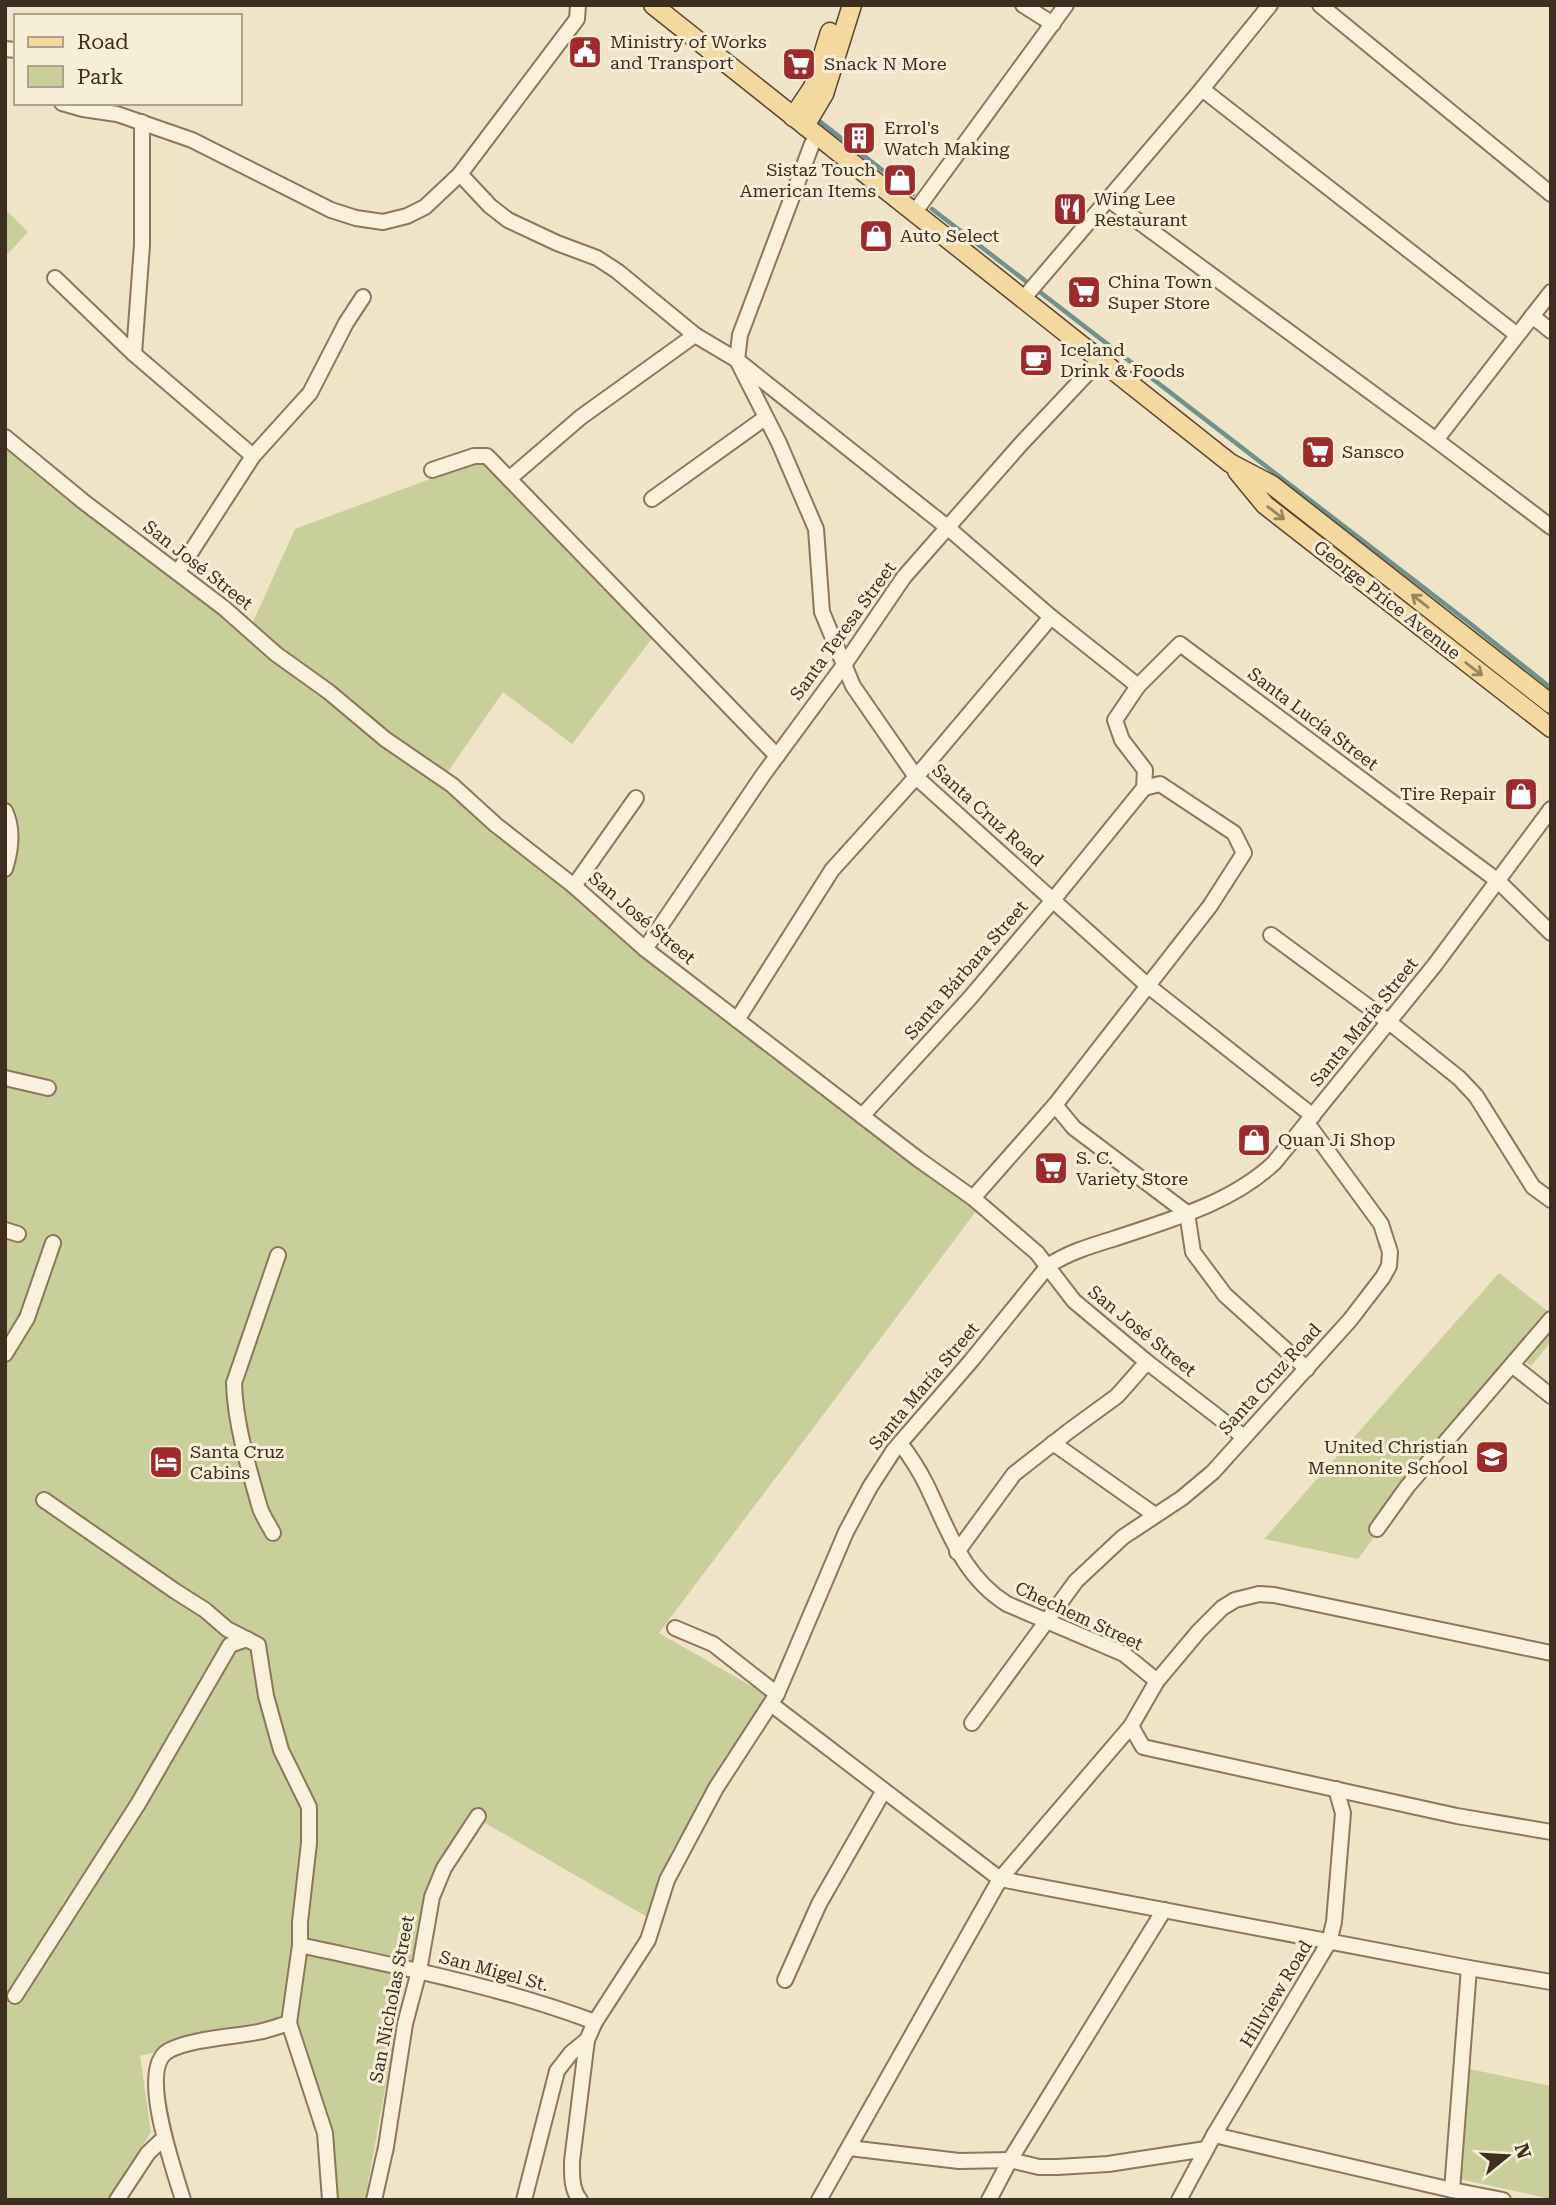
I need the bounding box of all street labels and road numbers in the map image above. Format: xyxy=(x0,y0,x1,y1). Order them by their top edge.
street label: San José Street xyxy=(140,515,257,614)
street label: George Price Avenue xyxy=(1310,536,1465,664)
street label: Santa Teresa Street xyxy=(785,557,900,704)
street label: Santa Lucía Street xyxy=(1244,663,1383,775)
street label: Santa Cruz Road xyxy=(928,759,1049,870)
street label: San José Street xyxy=(585,867,700,968)
street label: Santa Bárbara Street xyxy=(900,896,1032,1043)
street label: Santa María Street xyxy=(1305,953,1422,1090)
street label: San José Street xyxy=(1084,1281,1201,1381)
street label: Santa María Street xyxy=(864,1318,983,1453)
street label: Santa Cruz Road xyxy=(1214,1318,1325,1439)
street label: Chechem Street xyxy=(1012,1577,1147,1654)
street label: San Nicholas Street xyxy=(365,1913,418,2084)
street label: Hillview Road xyxy=(1235,1936,1316,2051)
street label: San Migel St. xyxy=(437,1946,551,1995)

